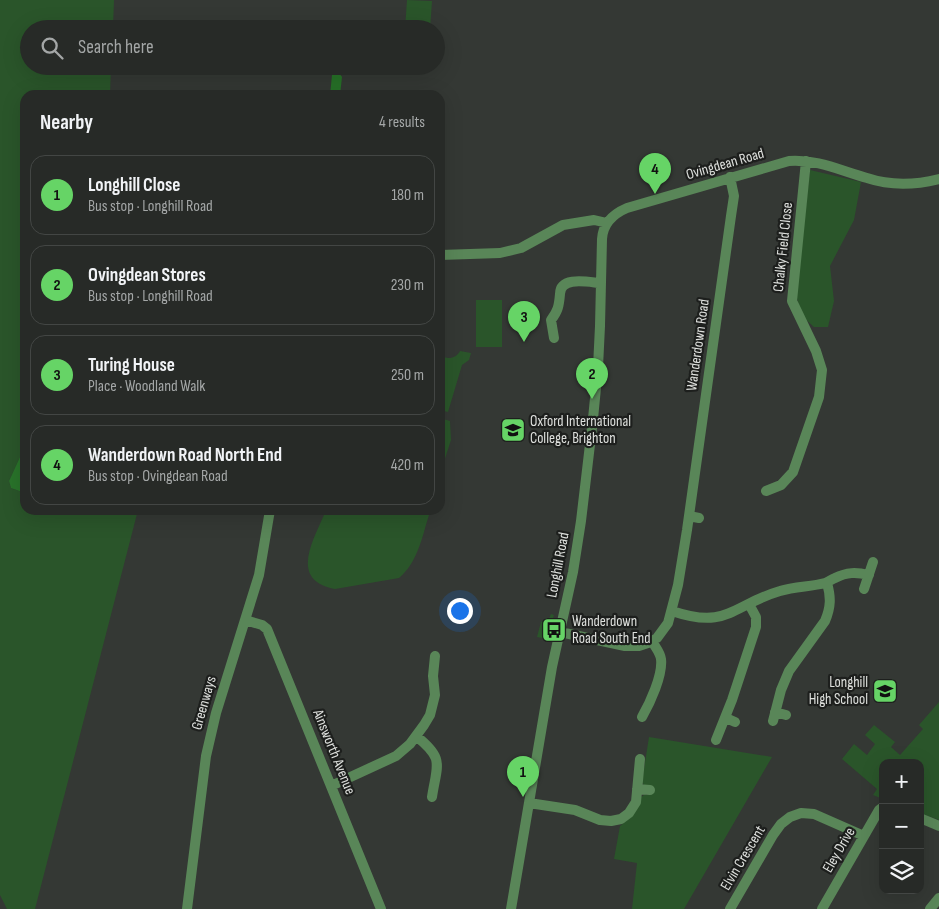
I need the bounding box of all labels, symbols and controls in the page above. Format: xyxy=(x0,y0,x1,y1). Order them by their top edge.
search box xyxy=(20,20,445,75)
icon: search xyxy=(38,34,66,62)
text: Search here xyxy=(78,36,154,59)
text: Nearby xyxy=(40,110,93,135)
text: 4 results xyxy=(379,113,425,132)
street label: Ovingdean Road xyxy=(684,144,766,184)
pin: 4 xyxy=(639,153,671,194)
text: Longhill Close xyxy=(88,174,180,197)
text: 1 xyxy=(54,186,60,205)
text: 180 m xyxy=(391,186,424,205)
text: Bus stop · Longhill Road xyxy=(88,197,213,216)
street label: Chalky Field Close xyxy=(769,201,797,293)
text: Ovingdean Stores xyxy=(88,264,206,287)
text: 2 xyxy=(53,276,61,295)
text: 230 m xyxy=(391,276,424,295)
text: Bus stop · Longhill Road xyxy=(88,287,213,306)
street label: Wanderdown Road xyxy=(682,298,714,392)
pin: 3 xyxy=(508,301,540,342)
text: Turing House xyxy=(88,354,175,377)
pin: 2 xyxy=(576,358,608,399)
text: 3 xyxy=(53,366,61,385)
text: 250 m xyxy=(391,366,424,385)
text: Place · Woodland Walk xyxy=(88,377,205,396)
place label: Oxford International College, Brighton xyxy=(530,412,631,448)
school or university icon: Oxford International College, Brighton xyxy=(500,417,526,443)
text: Wanderdown Road North End xyxy=(88,444,282,467)
text: 4 xyxy=(53,456,61,475)
text: 420 m xyxy=(391,456,424,475)
text: Bus stop · Ovingdean Road xyxy=(88,467,228,486)
street label: Longhill Road xyxy=(542,531,574,599)
your location xyxy=(447,598,473,624)
place label: Wanderdown Road South End xyxy=(572,612,651,648)
bus stop icon: Wanderdown Road South End xyxy=(541,617,567,643)
place label: Longhill High School xyxy=(809,673,868,709)
street label: Greenways xyxy=(187,674,221,732)
school or university icon: Longhill High School xyxy=(872,678,898,704)
street label: Ainsworth Avenue xyxy=(308,706,360,797)
pin: 1 xyxy=(507,756,539,797)
map controls xyxy=(879,759,924,894)
button: + xyxy=(879,759,924,804)
button: − xyxy=(879,804,924,849)
street label: Elvin Crescent xyxy=(716,822,770,894)
street label: Eley Drive xyxy=(818,824,860,876)
button: layers xyxy=(879,849,924,894)

